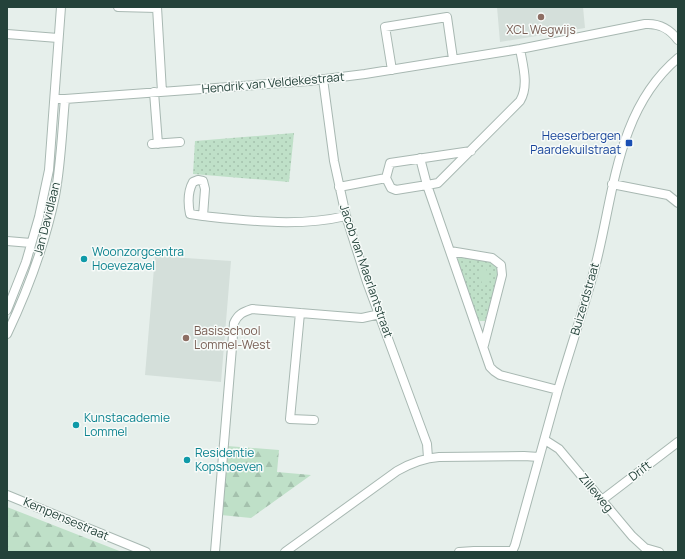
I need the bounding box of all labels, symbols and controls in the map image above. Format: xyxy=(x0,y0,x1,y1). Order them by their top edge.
marker: XCL Wegwijs xyxy=(536,12,546,22)
place label: XCL Wegwijs xyxy=(506,21,576,38)
street label: Hendrik van Veldekestraat xyxy=(201,68,345,97)
place label: Heeserbergen Paardekuilstraat xyxy=(530,127,621,158)
marker: Heeserbergen Paardekuilstraat xyxy=(624,138,634,148)
street label: Jan Davidlaan xyxy=(29,180,64,258)
street label: Jacob van Maerlantstraat xyxy=(336,202,397,340)
place label: Woonzorgcentra Hoevezavel xyxy=(92,243,184,274)
marker: Woonzorgcentra Hoevezavel xyxy=(79,254,89,264)
street label: Buizerdstraat xyxy=(566,260,603,337)
place label: Basisschool Lommel-West xyxy=(194,322,271,353)
marker: Basisschool Lommel-West xyxy=(181,333,191,343)
place label: Kunstacademie Lommel xyxy=(84,409,170,440)
marker: Kunstacademie Lommel xyxy=(71,420,81,430)
place label: Residentie Kopshoeven xyxy=(195,444,263,475)
marker: Residentie Kopshoeven xyxy=(182,455,192,465)
street label: Drift xyxy=(625,456,655,485)
street label: Zilleweg xyxy=(575,470,618,516)
street label: Kempensestraat xyxy=(21,493,112,544)

